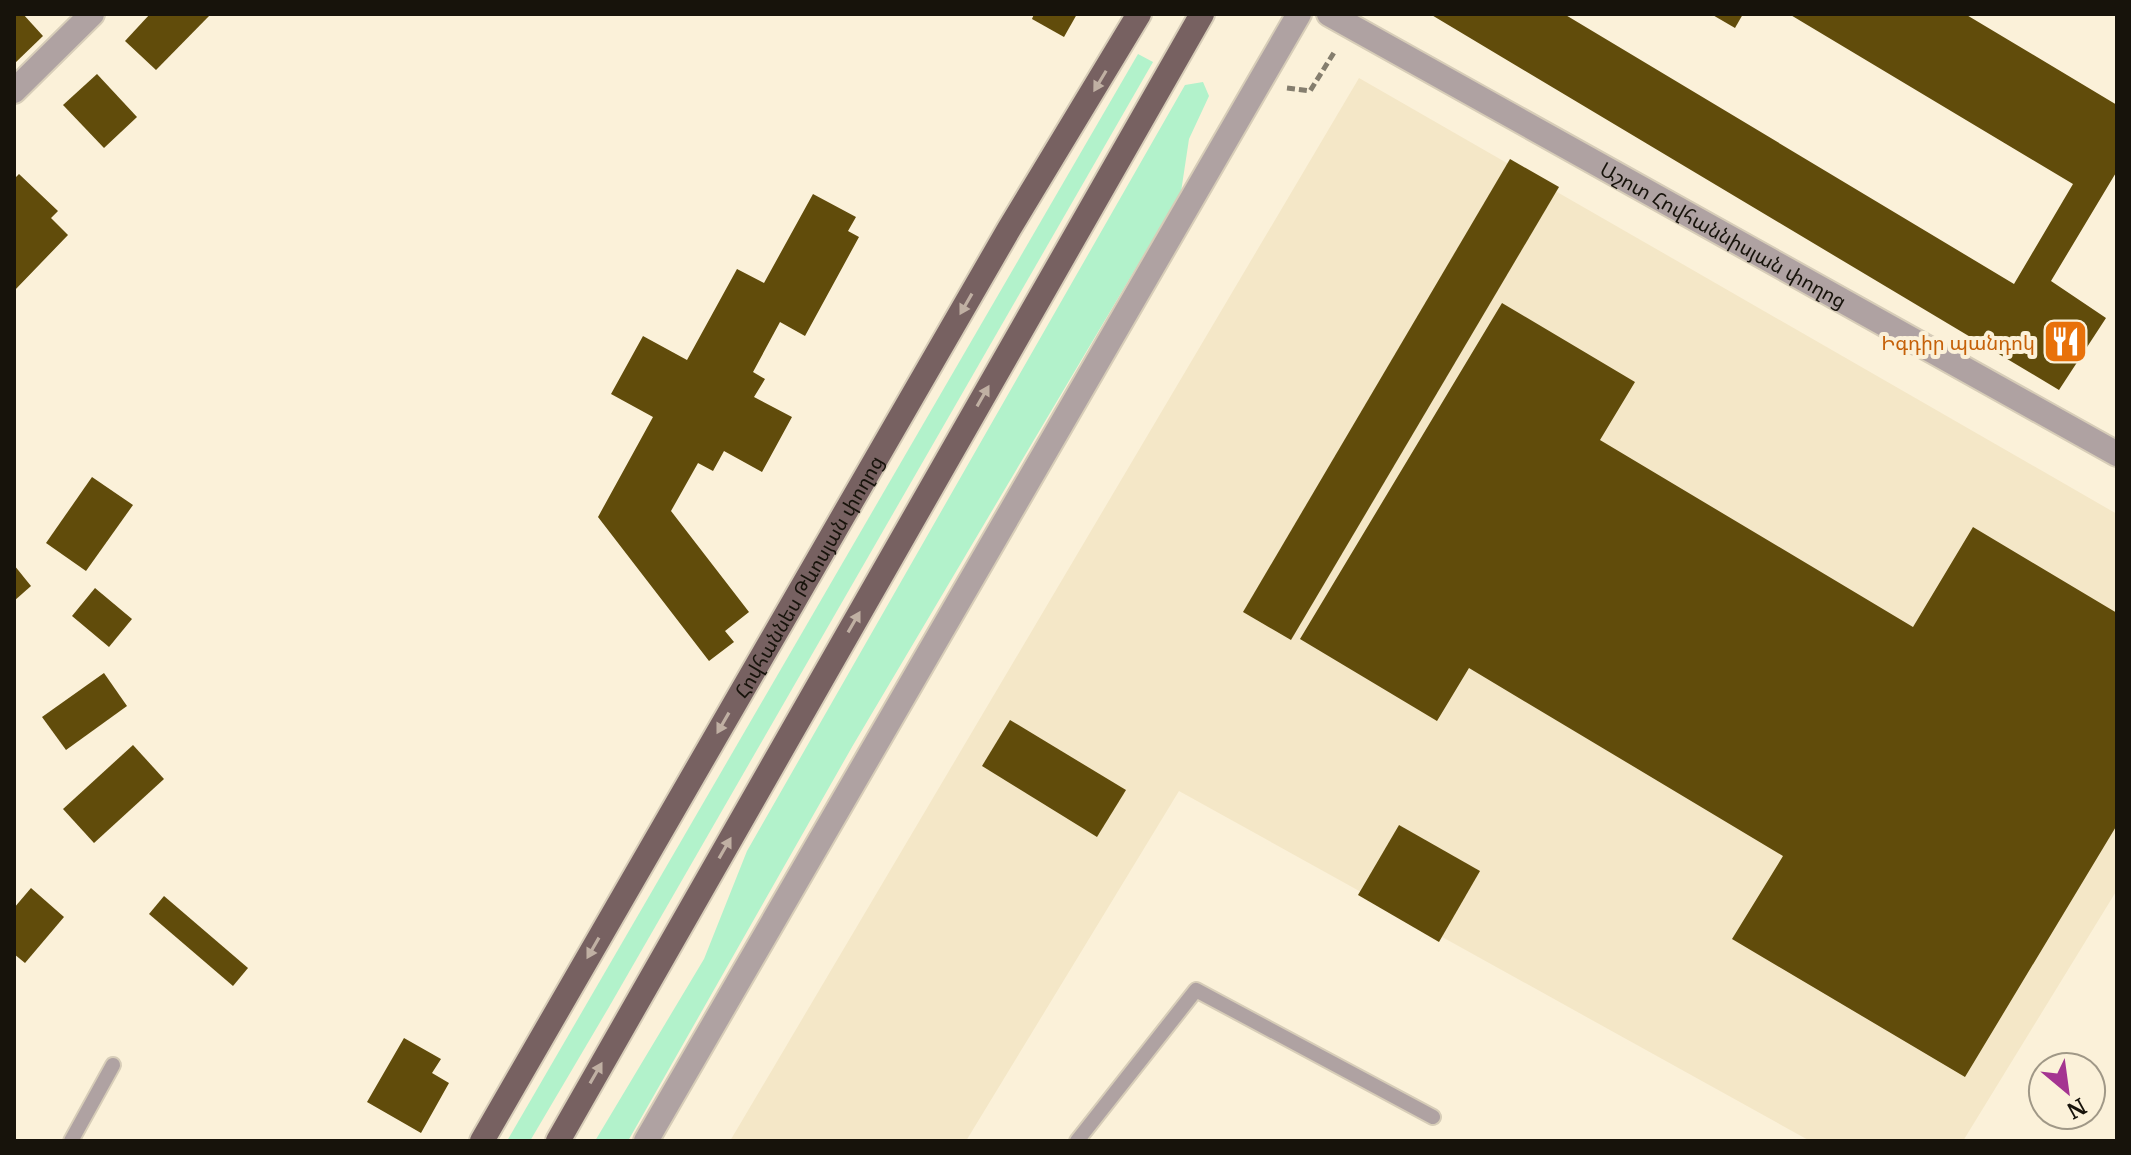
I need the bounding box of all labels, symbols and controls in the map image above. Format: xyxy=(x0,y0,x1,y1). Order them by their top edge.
one-way arrow xyxy=(1093,70,1108,93)
street label: Աշոտ Հովհաննիսյան փողոց xyxy=(1596,156,1851,313)
one-way arrow xyxy=(959,293,973,315)
restaurant icon: Իգդիր պանդոկ xyxy=(2042,318,2090,366)
place label: Իգդիր պանդոկ xyxy=(1881,330,2035,355)
one-way arrow xyxy=(976,385,990,407)
street label: Հովհաննես Թևոսյան փողոց xyxy=(728,451,888,702)
one-way arrow xyxy=(847,611,861,633)
one-way arrow xyxy=(716,712,730,734)
one-way arrow xyxy=(718,836,732,859)
one-way arrow xyxy=(586,937,600,959)
north arrow xyxy=(2027,1051,2107,1131)
one-way arrow xyxy=(589,1062,603,1084)
text: N xyxy=(2062,1092,2091,1125)

